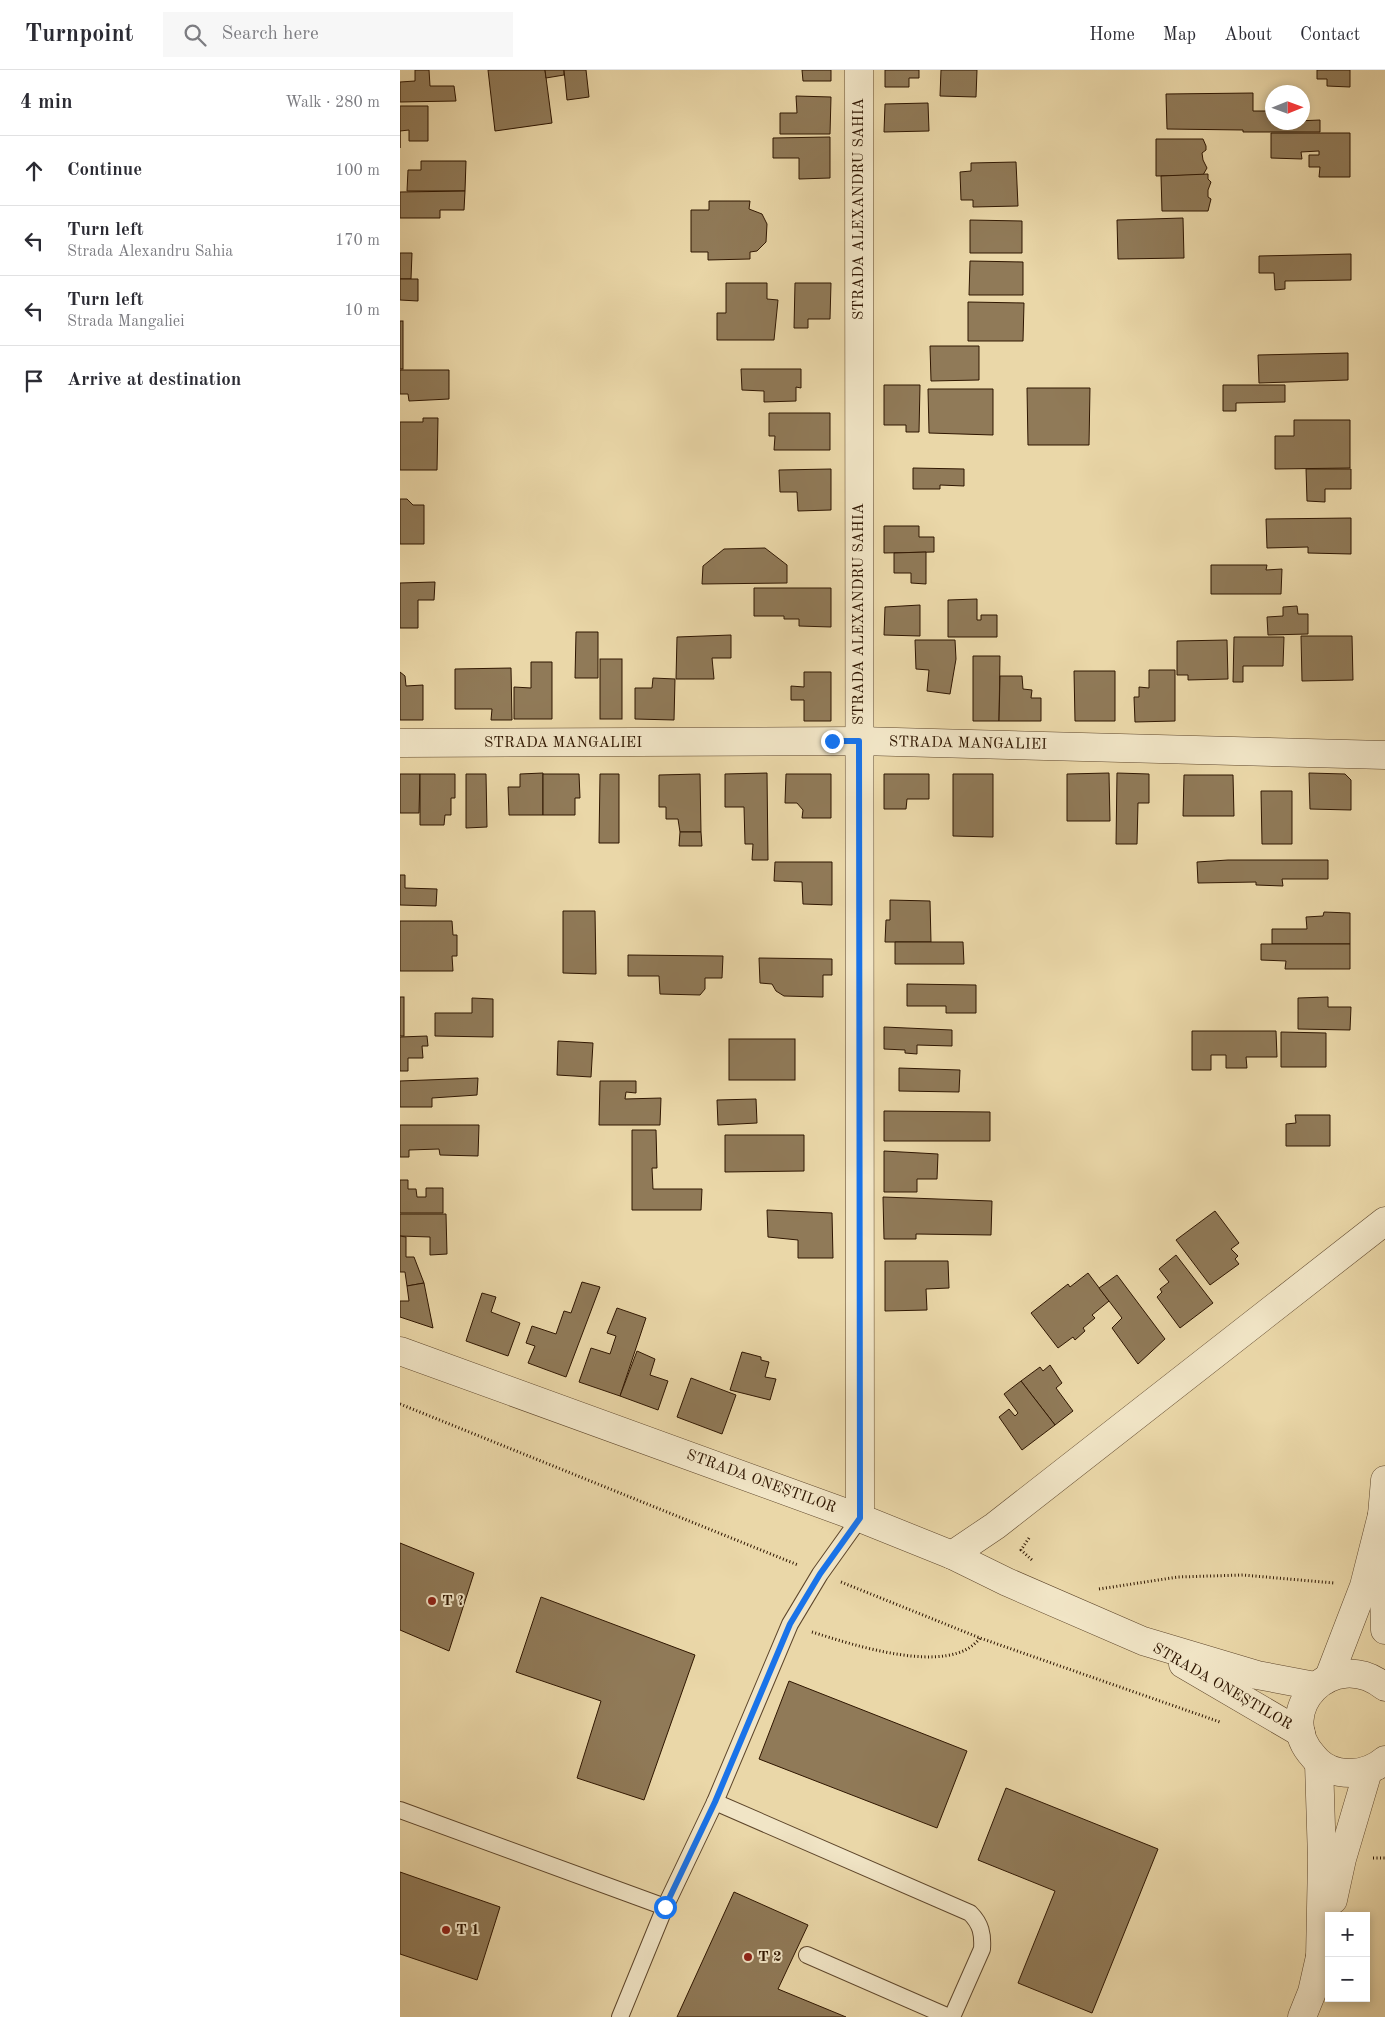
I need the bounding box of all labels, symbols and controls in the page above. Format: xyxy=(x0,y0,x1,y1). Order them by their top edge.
search box xyxy=(163,12,513,57)
icon: search xyxy=(181,21,209,49)
text: Turnpoint xyxy=(25,23,133,47)
text: Search here xyxy=(221,25,319,44)
text: Home xyxy=(1089,26,1135,44)
text: Map xyxy=(1163,26,1196,44)
text: About xyxy=(1224,26,1272,44)
text: Contact xyxy=(1300,26,1360,44)
north arrow xyxy=(1265,85,1310,130)
text: 4 min xyxy=(20,92,73,113)
text: Walk · 280 m xyxy=(285,95,380,111)
street label: STRADA ALEXANDRU SAHIA xyxy=(852,97,867,320)
icon: ahead xyxy=(20,157,48,185)
text: Continue xyxy=(67,161,142,180)
text: 100 m xyxy=(335,163,380,179)
text: Turn left xyxy=(67,221,144,240)
icon: left xyxy=(20,227,48,255)
text: 170 m xyxy=(335,233,380,249)
text: Strada Alexandru Sahia xyxy=(67,244,233,260)
text: Turn left xyxy=(67,291,144,310)
icon: left xyxy=(20,297,48,325)
text: 10 m xyxy=(344,303,380,319)
text: Strada Mangaliei xyxy=(67,314,185,330)
icon: arrive xyxy=(20,367,48,395)
text: Arrive at destination xyxy=(67,371,241,390)
street label: STRADA ALEXANDRU SAHIA xyxy=(852,502,867,725)
route end xyxy=(821,730,844,753)
street label: STRADA MANGALIEI xyxy=(889,735,1047,753)
street label: STRADA MANGALIEI xyxy=(484,736,642,751)
street label: STRADA ONEȘTILOR xyxy=(684,1448,838,1516)
place label: T ? xyxy=(442,1594,464,1609)
marker: T ? xyxy=(426,1595,438,1607)
street label: STRADA ONEȘTILOR xyxy=(1150,1641,1294,1733)
route start xyxy=(654,1896,677,1919)
map controls xyxy=(1325,1912,1370,2002)
button: + xyxy=(1325,1912,1370,1957)
place label: T 1 xyxy=(456,1923,480,1938)
marker: T 1 xyxy=(440,1924,452,1936)
place label: T 2 xyxy=(758,1950,782,1965)
marker: T 2 xyxy=(742,1951,754,1963)
button: − xyxy=(1325,1957,1370,2002)

